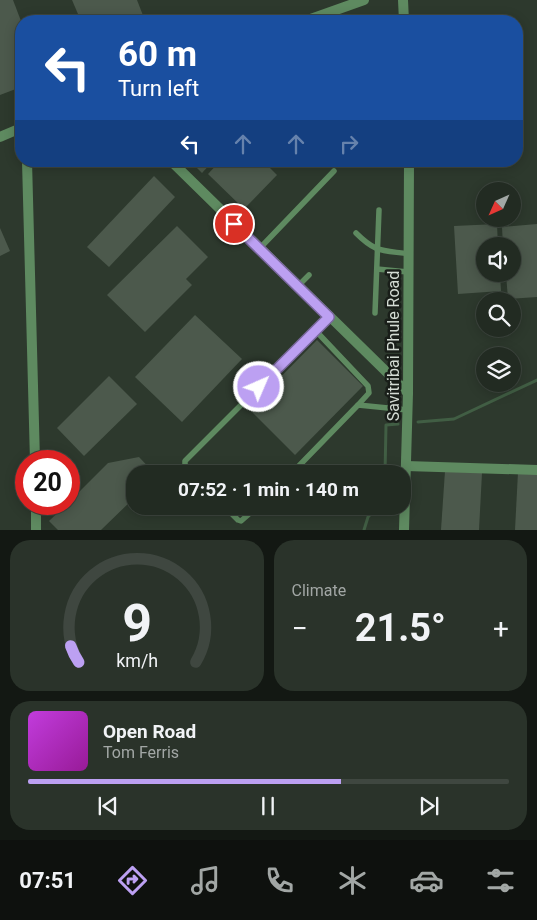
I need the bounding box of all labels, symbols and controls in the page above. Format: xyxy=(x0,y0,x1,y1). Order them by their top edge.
text: 60 m xyxy=(118,34,197,75)
icon: left xyxy=(35,35,100,100)
text: Turn left xyxy=(118,76,199,101)
icon: left xyxy=(176,130,204,158)
icon: ahead xyxy=(229,130,257,158)
icon: ahead xyxy=(282,130,310,158)
icon: right xyxy=(335,130,363,158)
north arrow xyxy=(476,182,521,228)
map controls xyxy=(476,182,521,392)
pin xyxy=(213,203,255,245)
icon: arrive xyxy=(220,210,248,238)
button: sound xyxy=(476,237,521,282)
street label: Savitribai Phule Road xyxy=(384,271,403,421)
button: search xyxy=(476,292,521,337)
button: layers xyxy=(476,347,521,392)
position arrow xyxy=(232,360,284,412)
speed limit sign: 20 xyxy=(15,450,80,515)
text: 07:52 · 1 min · 140 m xyxy=(178,478,359,501)
text: Climate xyxy=(292,581,346,600)
text: 9 xyxy=(122,593,152,654)
text: 21.5° xyxy=(355,606,446,650)
text: − xyxy=(292,612,308,645)
text: + xyxy=(493,612,509,645)
text: km/h xyxy=(116,650,158,671)
text: Open Road xyxy=(103,720,196,743)
text: Tom Ferris xyxy=(103,743,179,762)
icon: previous xyxy=(94,792,122,820)
icon: pause xyxy=(254,792,282,820)
icon: next xyxy=(415,792,443,820)
icon: directions xyxy=(115,863,150,898)
icon: music xyxy=(188,863,223,898)
icon: phone xyxy=(262,863,297,898)
icon: climate xyxy=(335,863,370,898)
icon: car xyxy=(409,863,444,898)
icon: filters xyxy=(483,863,518,898)
text: 07:51 xyxy=(19,868,76,893)

